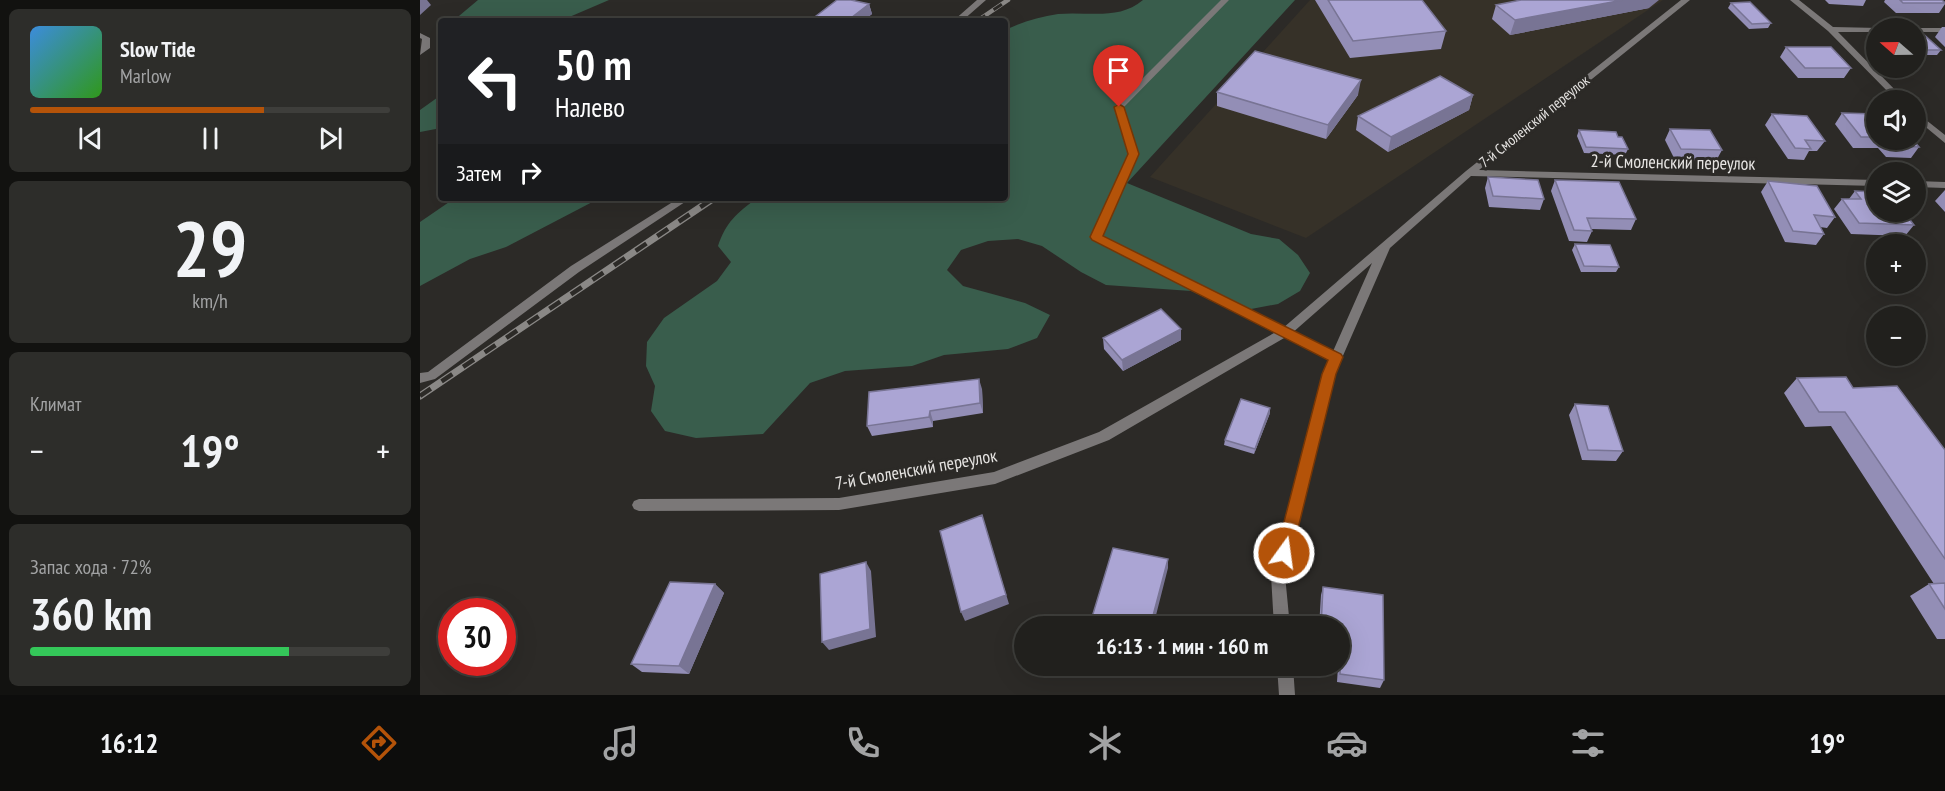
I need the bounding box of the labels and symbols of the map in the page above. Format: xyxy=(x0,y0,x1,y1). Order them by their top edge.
north arrow xyxy=(1866,18,1926,78)
pin xyxy=(1093,45,1144,107)
street label: 7-й Смоленский переулок xyxy=(1475,71,1593,171)
street label: 2-й Смоленский переулок xyxy=(1590,149,1756,175)
street label: 7-й Смоленский переулок xyxy=(833,443,999,495)
position arrow xyxy=(1252,521,1316,585)
speed limit sign: 30 xyxy=(438,598,516,676)

